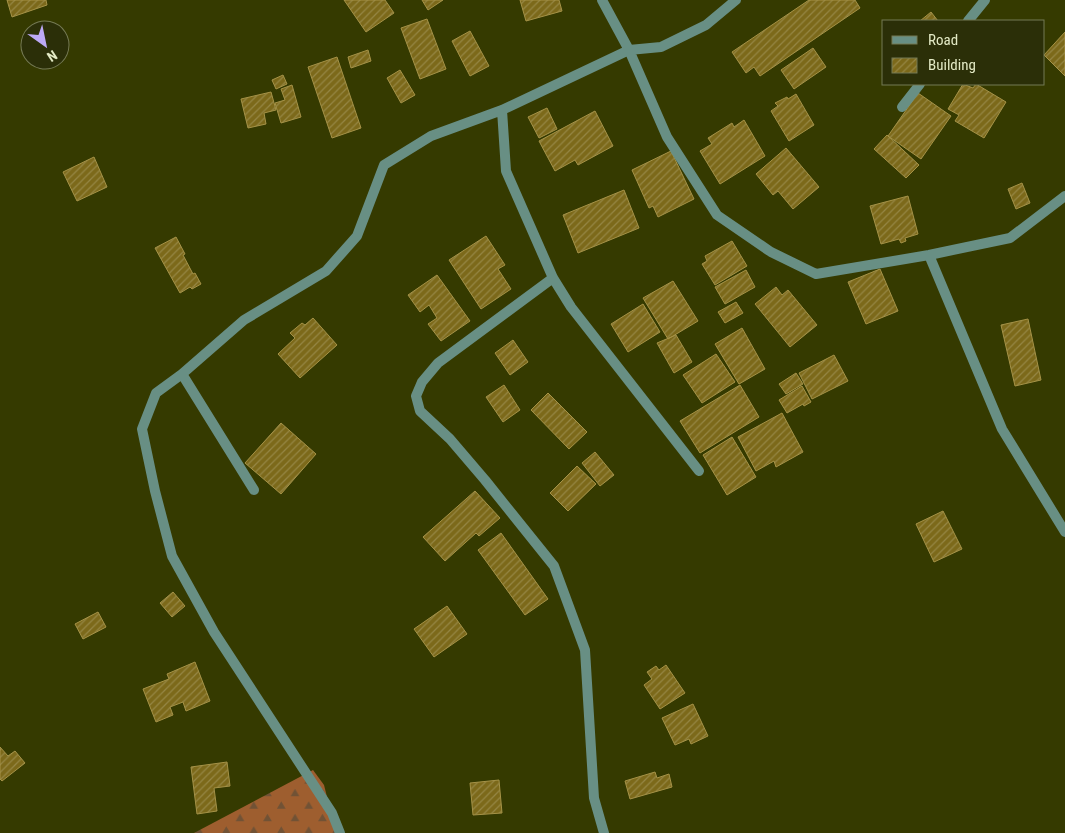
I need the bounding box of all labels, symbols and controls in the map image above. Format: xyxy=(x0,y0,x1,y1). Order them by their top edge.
north arrow xyxy=(20,20,70,70)
legend xyxy=(882,20,1045,85)
text: Road xyxy=(928,31,958,49)
text: N xyxy=(44,47,60,65)
text: Building xyxy=(928,56,976,74)

